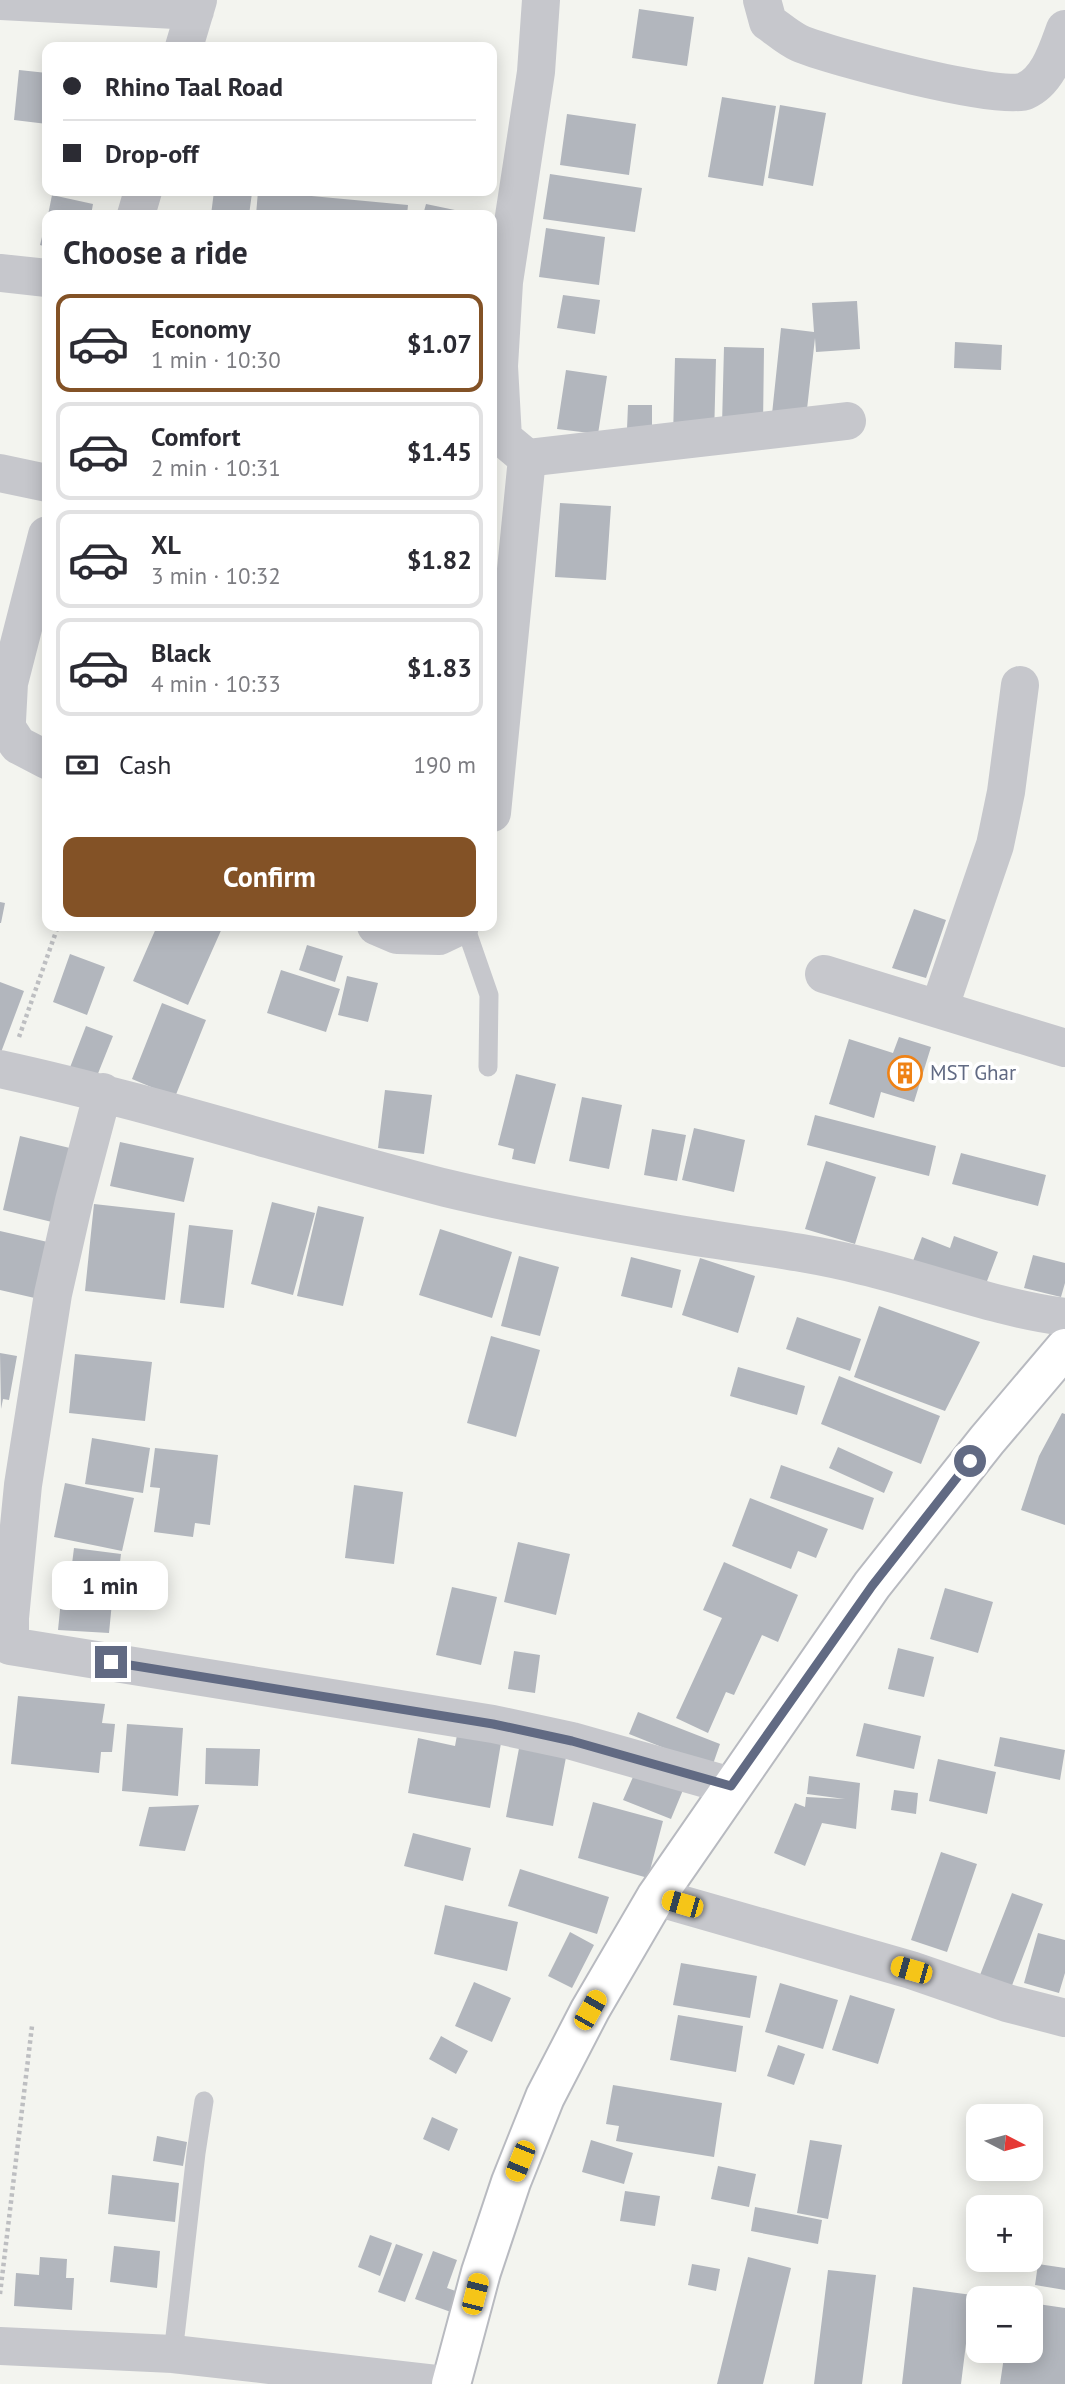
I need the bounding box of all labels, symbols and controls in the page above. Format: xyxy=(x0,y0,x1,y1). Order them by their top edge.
text: Rhino Taal Road xyxy=(105,70,283,103)
text: Drop-off xyxy=(105,137,199,170)
text: Choose a ride xyxy=(63,231,248,273)
icon: car xyxy=(67,312,130,375)
text: Economy xyxy=(151,312,251,345)
text: $1.07 xyxy=(407,327,472,360)
text: 1 min · 10:30 xyxy=(151,345,281,374)
icon: car xyxy=(67,420,130,483)
text: Comfort xyxy=(151,420,241,453)
text: $1.45 xyxy=(407,435,472,468)
text: 2 min · 10:31 xyxy=(151,453,281,482)
icon: car xyxy=(67,528,130,591)
text: XL xyxy=(151,528,181,561)
text: $1.82 xyxy=(407,543,472,576)
text: 3 min · 10:32 xyxy=(151,561,281,590)
icon: car xyxy=(67,636,130,699)
text: Black xyxy=(151,636,211,669)
text: $1.83 xyxy=(407,651,472,684)
text: 4 min · 10:33 xyxy=(151,669,281,698)
icon: cash xyxy=(63,746,101,784)
text: Cash xyxy=(119,748,171,781)
text: 190 m xyxy=(414,750,476,779)
button: Confirm xyxy=(63,837,476,917)
building icon: MST Ghar xyxy=(886,1054,924,1092)
place label: MST Ghar xyxy=(930,1059,1016,1086)
route start xyxy=(954,1445,986,1477)
callout: 1 min xyxy=(53,1560,169,1610)
text: 1 min xyxy=(82,1571,138,1600)
route end xyxy=(95,1646,127,1678)
car xyxy=(659,1888,706,1920)
car xyxy=(888,1954,935,1986)
car xyxy=(571,1987,610,2033)
north arrow xyxy=(966,2104,1043,2180)
map controls xyxy=(966,2104,1043,2363)
car xyxy=(503,2138,538,2184)
button: + xyxy=(966,2195,1043,2272)
car xyxy=(460,2271,491,2317)
button: − xyxy=(966,2286,1043,2363)

